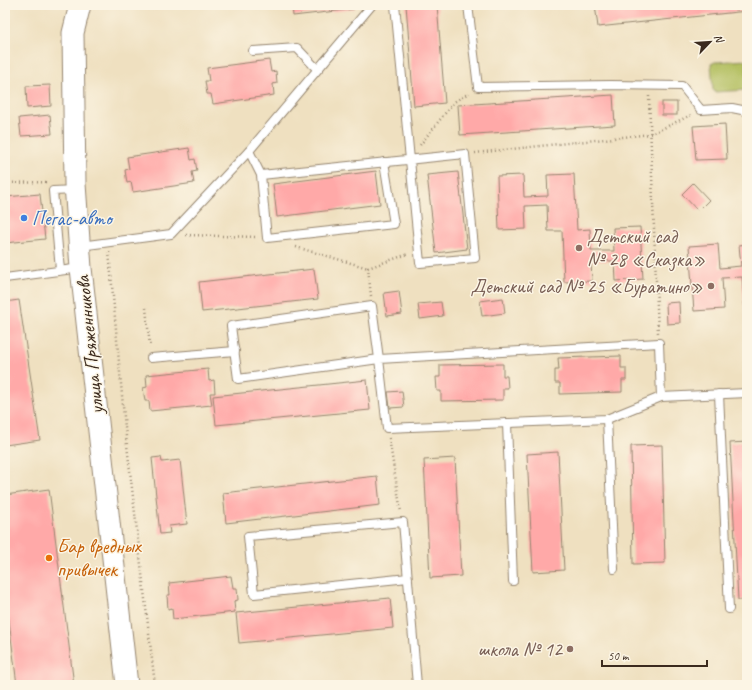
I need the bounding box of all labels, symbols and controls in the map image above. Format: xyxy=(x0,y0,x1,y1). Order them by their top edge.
north arrow xyxy=(690,22,730,62)
text: N xyxy=(711,32,728,46)
place label: Пегас-авто xyxy=(32,206,114,231)
marker: Пегас-авто xyxy=(19,213,29,223)
place label: Детский сад № 28 «Сказка» xyxy=(587,224,706,272)
marker: Детский сад № 28 «Сказка» xyxy=(574,243,584,253)
street label: улица Пряженникова xyxy=(70,273,109,416)
place label: Детский сад № 25 «Буратино» xyxy=(471,274,703,299)
marker: Детский сад № 25 «Буратино» xyxy=(706,281,716,291)
place label: Бар вредных привычек xyxy=(57,534,143,582)
marker: Бар вредных привычек xyxy=(44,553,54,563)
place label: школа № 12 xyxy=(478,637,564,662)
scale bar xyxy=(602,642,707,668)
marker: школа № 12 xyxy=(565,644,575,654)
text: 50 m xyxy=(608,648,630,664)

